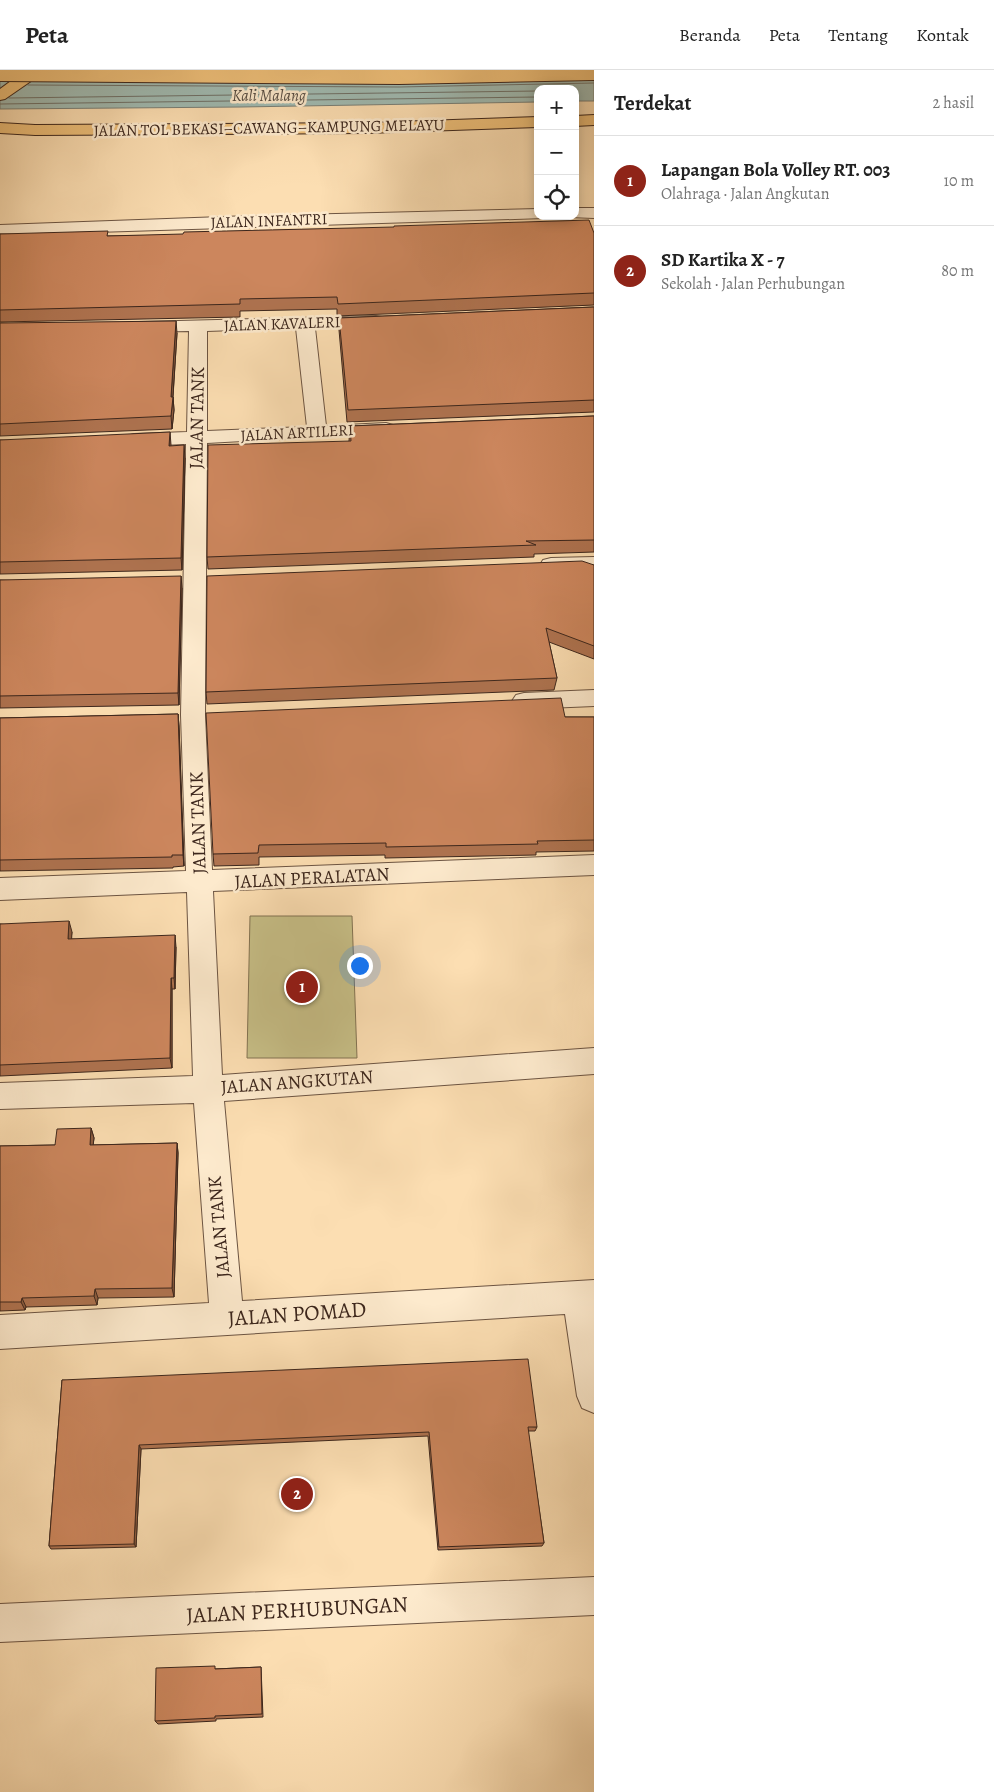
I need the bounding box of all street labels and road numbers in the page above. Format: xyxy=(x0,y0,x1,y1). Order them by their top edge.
street label: JALAN TOL BEKASI–CAWANG–KAMPUNG MELAYU xyxy=(93,114,445,142)
street label: JALAN INFANTRI xyxy=(210,208,328,234)
street label: JALAN KAVALERI xyxy=(223,311,341,337)
street label: JALAN TANK xyxy=(183,367,211,469)
street label: JALAN ARTILERI xyxy=(240,419,354,447)
street label: JALAN TANK xyxy=(183,771,213,875)
street label: JALAN PERALATAN xyxy=(234,861,391,895)
street label: JALAN ANGKUTAN xyxy=(220,1064,374,1100)
street label: JALAN TANK xyxy=(202,1175,236,1279)
street label: JALAN POMAD xyxy=(227,1294,367,1334)
street label: JALAN PERHUBUNGAN xyxy=(185,1589,409,1631)

